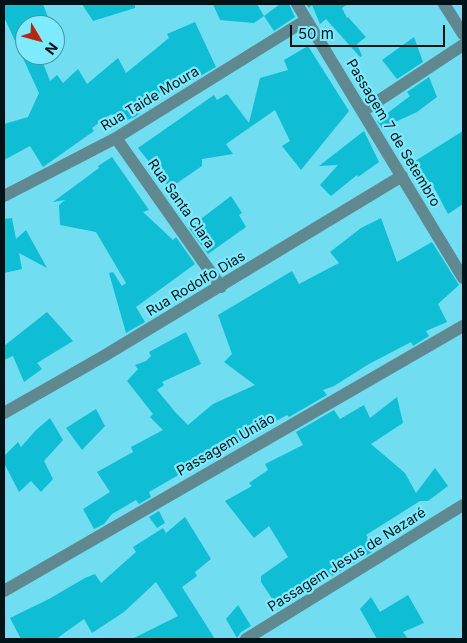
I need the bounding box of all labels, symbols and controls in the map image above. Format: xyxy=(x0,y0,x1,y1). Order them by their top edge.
north arrow xyxy=(15,15,65,65)
scale bar xyxy=(292,15,447,47)
text: 50 m xyxy=(298,24,334,43)
text: N xyxy=(42,39,62,58)
street label: Passagem 7 de Setembro xyxy=(342,56,444,210)
street label: Rua Taide Moura xyxy=(98,63,202,135)
street label: Rua Santa Clara xyxy=(144,156,218,252)
street label: Rua Rodolfo Dias xyxy=(143,248,249,320)
street label: Passagem União xyxy=(174,410,278,480)
street label: Passagem Jesus de Nazaré xyxy=(265,504,429,616)

